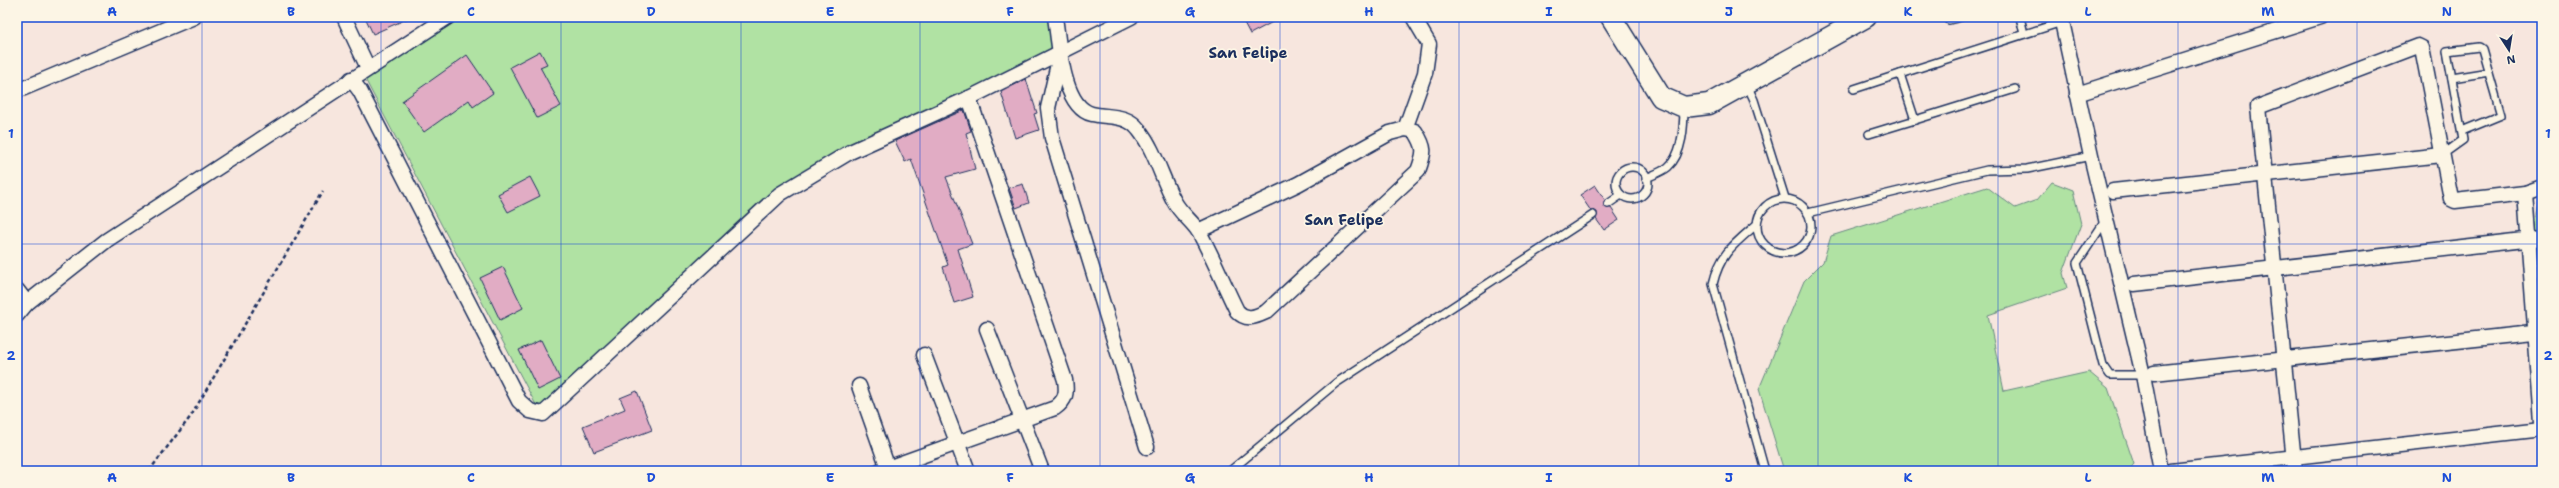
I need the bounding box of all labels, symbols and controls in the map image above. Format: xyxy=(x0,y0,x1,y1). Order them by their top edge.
text: A xyxy=(107,3,117,20)
text: B xyxy=(287,3,295,20)
text: C xyxy=(467,3,475,20)
text: D xyxy=(646,3,656,20)
text: E xyxy=(826,3,835,20)
text: F xyxy=(1006,3,1014,20)
text: G xyxy=(1185,3,1196,20)
text: H xyxy=(1364,3,1374,20)
text: I xyxy=(1545,3,1553,20)
text: J xyxy=(1725,3,1733,20)
text: K xyxy=(1904,3,1913,20)
text: L xyxy=(2084,3,2092,20)
text: M xyxy=(2261,3,2275,20)
text: N xyxy=(2442,3,2452,20)
north arrow xyxy=(2489,30,2529,70)
district label: San Felipe xyxy=(1208,43,1288,63)
text: N xyxy=(2505,51,2517,68)
text: 1 xyxy=(8,125,14,142)
text: 1 xyxy=(2545,125,2551,142)
district label: San Felipe xyxy=(1304,210,1384,230)
text: 2 xyxy=(6,347,16,364)
text: 2 xyxy=(2543,347,2553,364)
text: A xyxy=(107,469,117,486)
text: B xyxy=(287,469,295,486)
text: C xyxy=(467,469,475,486)
text: D xyxy=(646,469,656,486)
text: E xyxy=(826,469,835,486)
text: F xyxy=(1006,469,1014,486)
text: G xyxy=(1185,469,1196,486)
text: H xyxy=(1364,469,1374,486)
text: I xyxy=(1545,469,1553,486)
text: J xyxy=(1725,469,1733,486)
text: K xyxy=(1904,469,1913,486)
text: L xyxy=(2084,469,2092,486)
text: M xyxy=(2261,469,2275,486)
text: N xyxy=(2442,469,2452,486)

